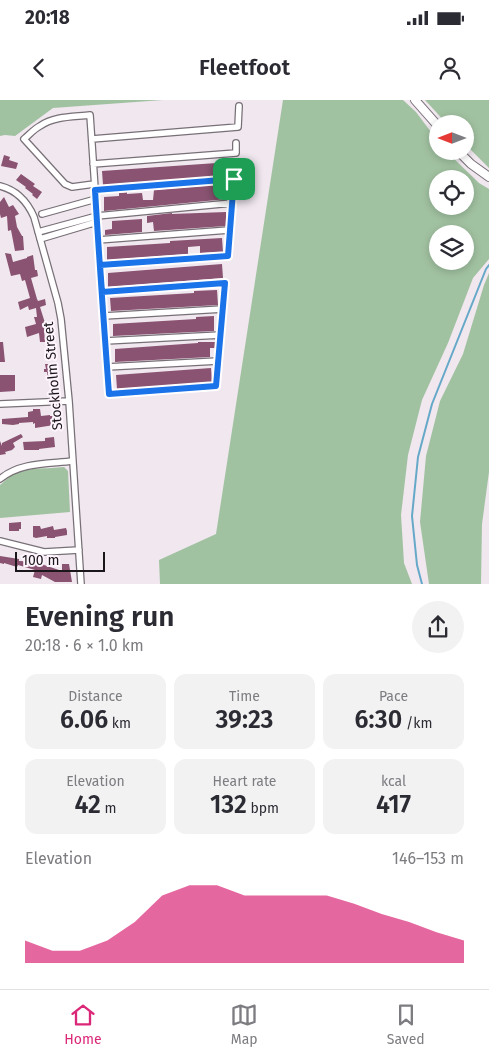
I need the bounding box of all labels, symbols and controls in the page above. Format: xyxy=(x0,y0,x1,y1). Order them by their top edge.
text: 20:18 xyxy=(25,6,70,29)
icon: back xyxy=(25,54,53,82)
text: Fleetfoot xyxy=(199,54,290,81)
icon: person xyxy=(436,54,464,82)
north arrow xyxy=(429,115,474,160)
map controls xyxy=(429,115,474,270)
pin xyxy=(213,158,255,200)
icon: arrive xyxy=(220,165,248,193)
button: locate xyxy=(429,170,474,215)
button: layers xyxy=(429,225,474,270)
street label: Stockholm Street xyxy=(40,320,66,431)
scale bar xyxy=(15,549,105,572)
text: 100 m xyxy=(22,552,59,569)
text: Evening run xyxy=(25,600,174,633)
button: share xyxy=(412,601,464,653)
text: 20:18 · 6 × 1.0 km xyxy=(25,636,144,655)
text: Distance xyxy=(68,688,123,705)
text: Time xyxy=(229,688,260,705)
text: Pace xyxy=(379,688,408,705)
text: 6.06 xyxy=(60,705,108,735)
text: 39:23 xyxy=(216,705,273,735)
text: 6:30 xyxy=(355,705,402,735)
text: km xyxy=(108,715,131,732)
text: /km xyxy=(402,715,432,732)
text: Elevation xyxy=(66,773,125,790)
text: Heart rate xyxy=(213,773,276,790)
text: kcal xyxy=(381,773,406,790)
text: 42 xyxy=(75,790,101,820)
text: 132 xyxy=(210,790,247,820)
text: 417 xyxy=(376,790,411,820)
text: m xyxy=(101,800,116,817)
text: bpm xyxy=(247,800,279,817)
text: Elevation xyxy=(25,849,92,868)
text: 146–153 m xyxy=(392,849,464,868)
tab: Home xyxy=(64,1001,102,1048)
tab: Map xyxy=(230,1001,258,1048)
tab: Saved xyxy=(387,1001,425,1048)

